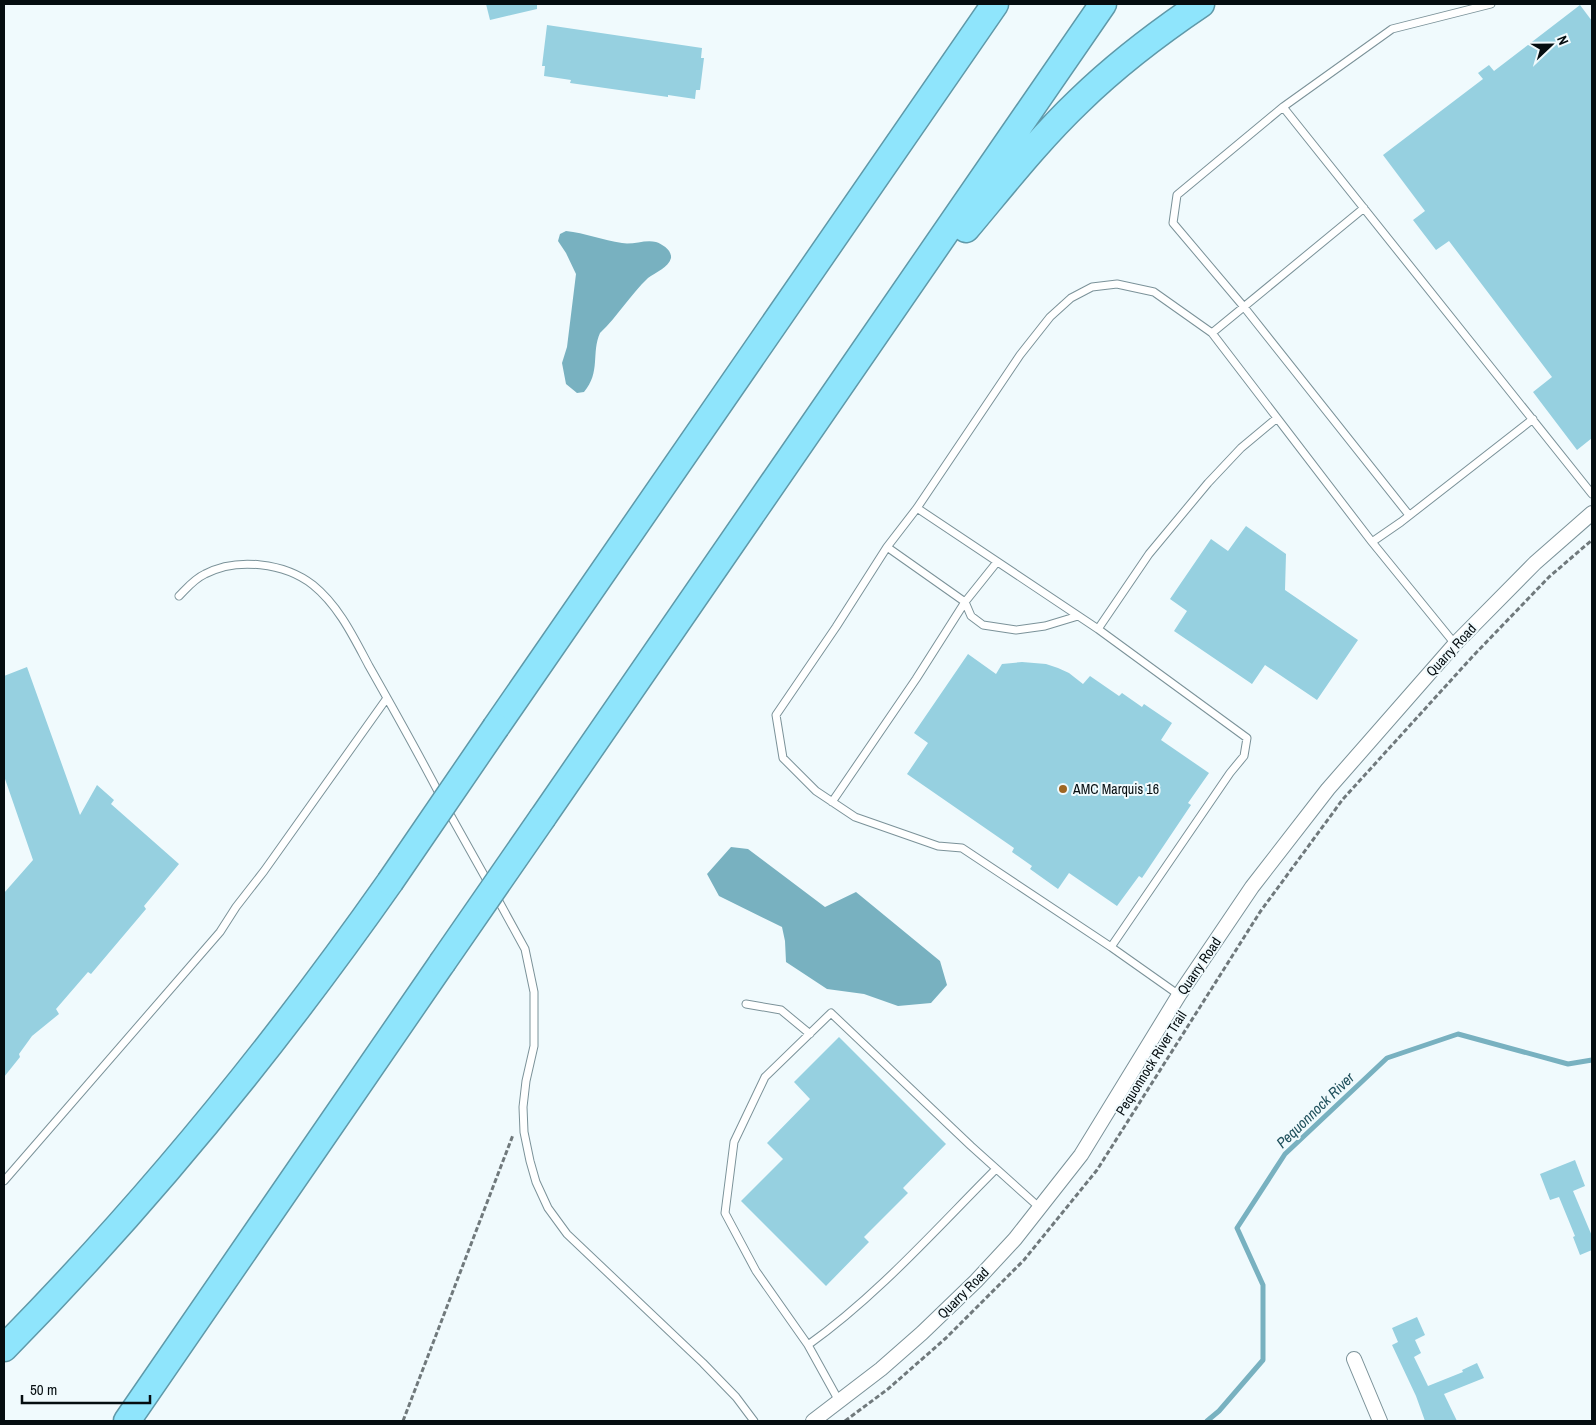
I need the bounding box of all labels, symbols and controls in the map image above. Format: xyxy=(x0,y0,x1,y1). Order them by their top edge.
north arrow xyxy=(1526,20,1576,70)
text: N xyxy=(1553,33,1573,47)
street label: Quarry Road xyxy=(1422,620,1480,680)
place label: AMC Marquis 16 xyxy=(1072,780,1159,798)
marker: AMC Marquis 16 xyxy=(1057,783,1069,795)
street label: Quarry Road xyxy=(1173,934,1225,998)
street label: Pequonnock River Trail xyxy=(1112,1007,1190,1119)
water label: Pequonnock River xyxy=(1271,1067,1359,1153)
street label: Quarry Road xyxy=(933,1263,993,1323)
scale bar xyxy=(22,1372,150,1404)
text: 50 m xyxy=(30,1379,57,1400)

